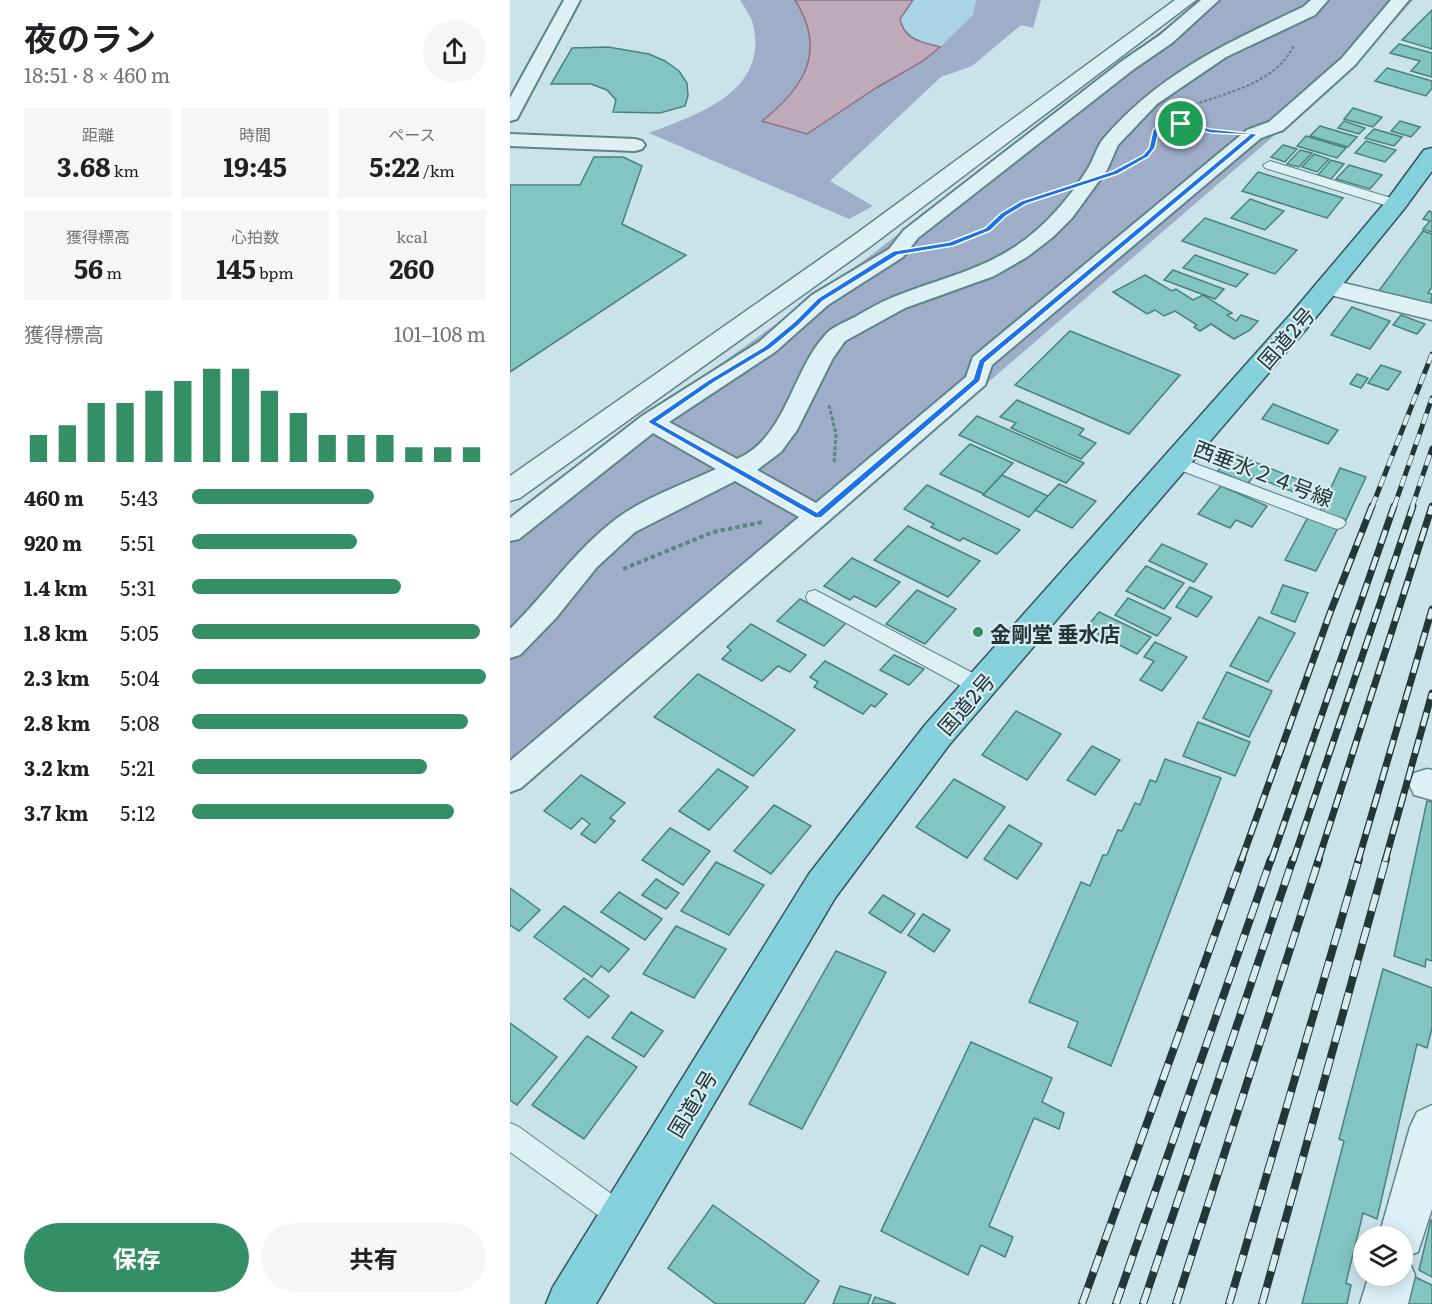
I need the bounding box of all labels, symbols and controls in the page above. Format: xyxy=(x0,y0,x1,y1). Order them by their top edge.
text: 夜のラン xyxy=(24,12,156,61)
button: share xyxy=(423,20,486,83)
text: 18:51 · 8 × 460 m xyxy=(24,59,170,89)
pin xyxy=(1155,98,1206,149)
icon: arrive xyxy=(1164,107,1197,140)
text: 距離 xyxy=(82,122,114,146)
text: 時間 xyxy=(239,122,271,146)
text: ペース xyxy=(388,122,436,146)
text: 3.68 xyxy=(57,146,111,185)
text: 19:45 xyxy=(223,146,287,185)
text: 5:22 xyxy=(369,146,420,185)
text: km xyxy=(111,158,139,182)
text: /km xyxy=(420,158,455,182)
text: 獲得標高 xyxy=(66,224,130,248)
text: 心拍数 xyxy=(231,224,279,248)
text: kcal xyxy=(396,224,428,248)
text: 56 xyxy=(74,248,103,287)
text: 145 xyxy=(216,248,256,287)
text: 260 xyxy=(389,248,435,287)
text: m xyxy=(103,260,122,284)
text: bpm xyxy=(256,260,294,284)
street label: 国道2号 xyxy=(1249,299,1321,375)
text: 獲得標高 xyxy=(24,318,104,348)
text: 101–108 m xyxy=(394,318,486,348)
street label: 西垂水２４号線 xyxy=(1190,431,1338,513)
text: 460 m xyxy=(24,482,84,512)
text: 5:43 xyxy=(120,482,158,512)
text: 920 m xyxy=(24,527,82,557)
text: 5:51 xyxy=(120,527,155,557)
text: 1.4 km xyxy=(24,572,88,602)
text: 5:31 xyxy=(120,572,156,602)
text: 1.8 km xyxy=(24,617,88,647)
text: 5:05 xyxy=(120,617,159,647)
place label: 金剛堂 垂水店 xyxy=(990,617,1120,648)
marker: 金剛堂 垂水店 xyxy=(971,625,985,639)
text: 2.3 km xyxy=(24,662,90,692)
text: 5:04 xyxy=(120,662,159,692)
street label: 国道2号 xyxy=(929,665,1001,741)
text: 2.8 km xyxy=(24,707,90,737)
text: 5:08 xyxy=(120,707,159,737)
text: 3.2 km xyxy=(24,752,90,782)
text: 5:21 xyxy=(120,752,155,782)
text: 3.7 km xyxy=(24,797,88,827)
text: 5:12 xyxy=(120,797,155,827)
street label: 国道2号 xyxy=(659,1063,723,1143)
button: 保存 xyxy=(24,1223,249,1292)
button: 共有 xyxy=(261,1223,486,1292)
map controls xyxy=(1353,1226,1413,1286)
button: layers xyxy=(1353,1226,1413,1286)

